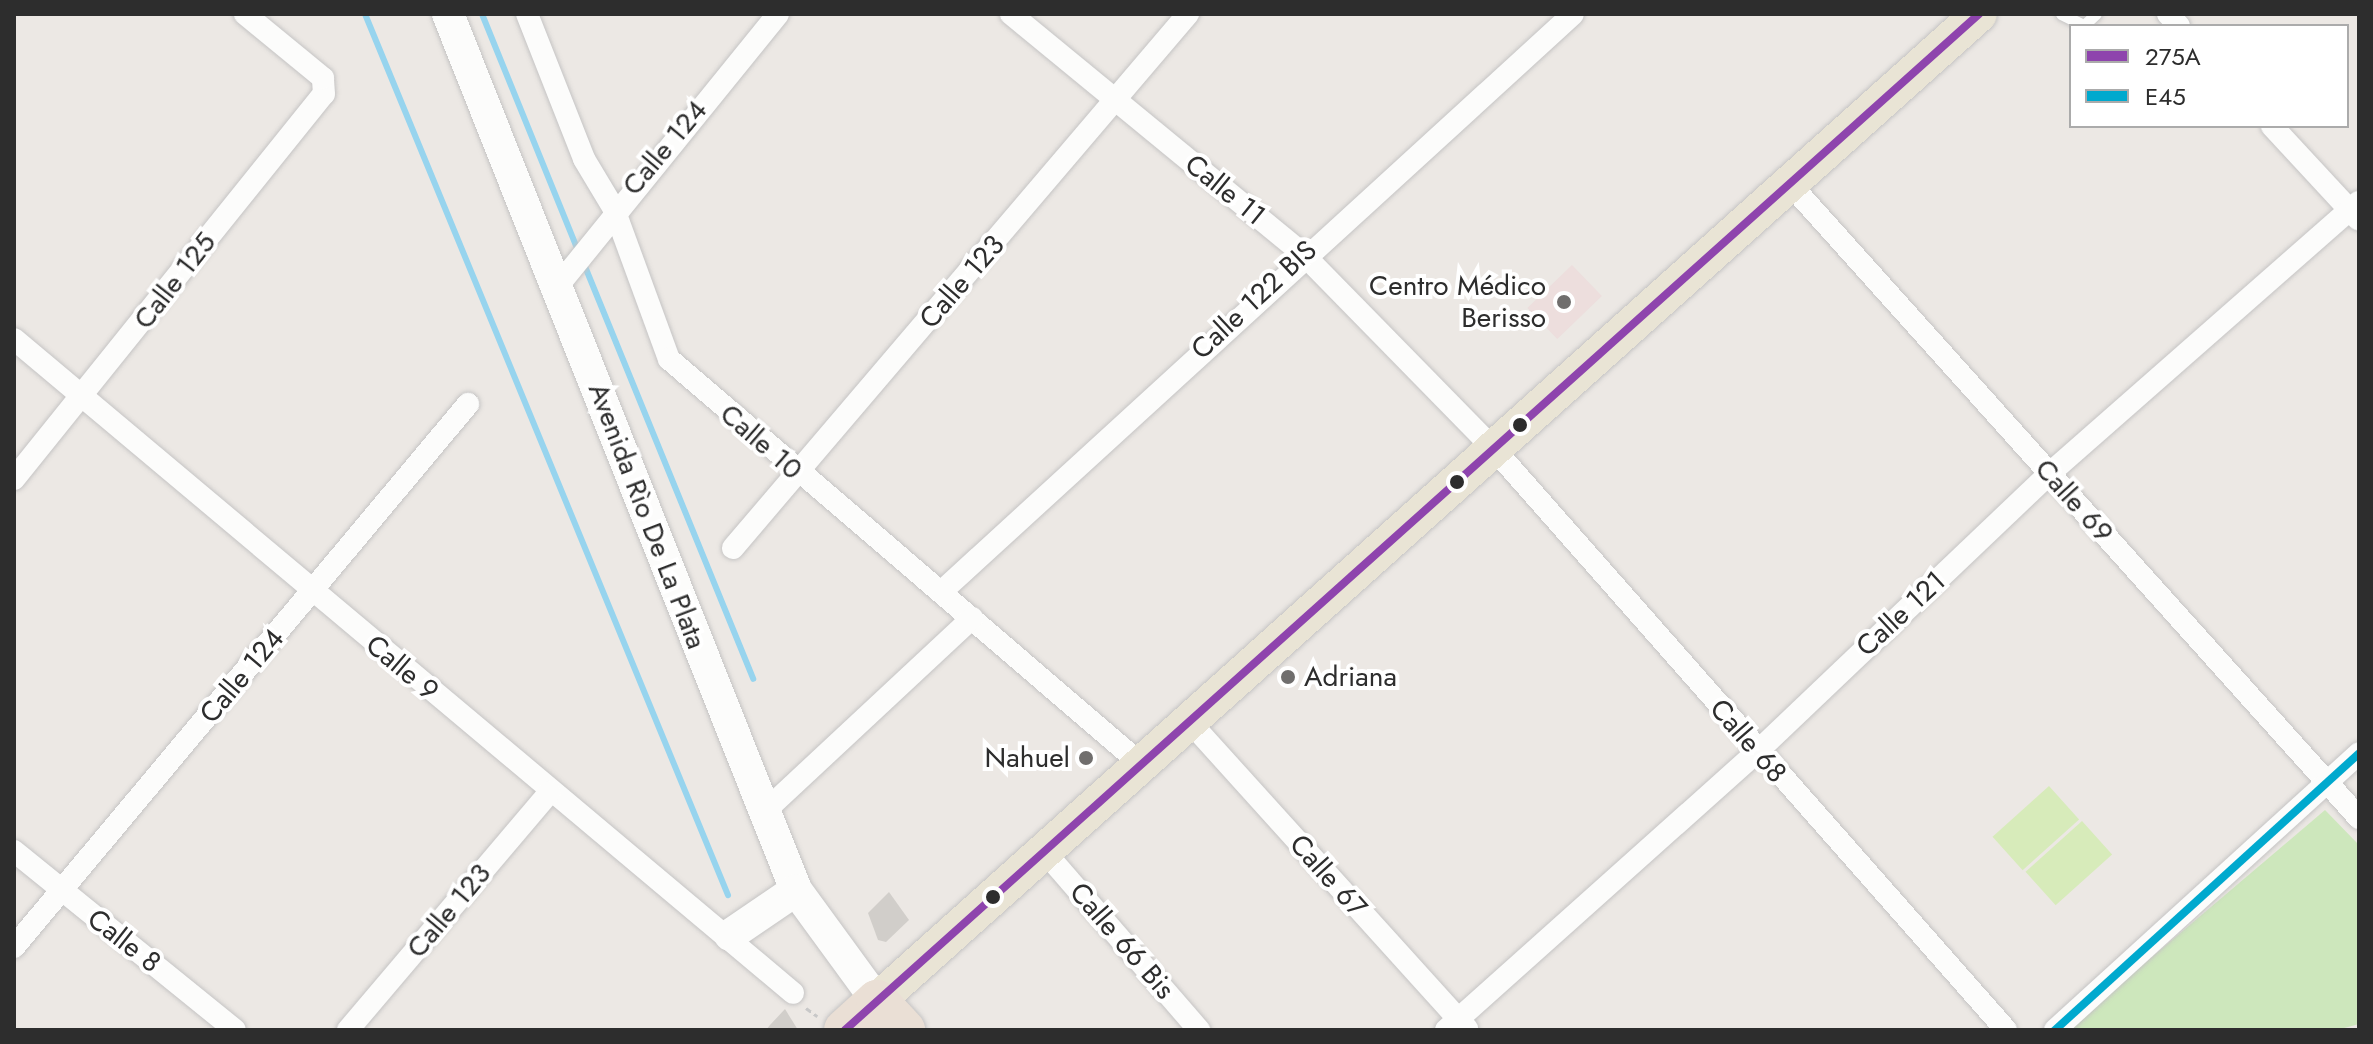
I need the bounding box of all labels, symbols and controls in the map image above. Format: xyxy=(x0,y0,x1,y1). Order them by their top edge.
legend xyxy=(2069,24,2349,128)
text: 275A xyxy=(2145,39,2201,74)
text: E45 xyxy=(2145,79,2186,114)
street label: Calle 124 xyxy=(616,94,714,202)
street label: Calle 11 xyxy=(1178,148,1272,232)
street label: Calle 125 xyxy=(127,226,223,336)
street label: Calle 123 xyxy=(913,229,1011,335)
street label: Calle 122 BIS xyxy=(1184,233,1324,367)
place label: Centro Médico Berisso xyxy=(1369,269,1546,335)
marker: Centro Médico Berisso xyxy=(1553,291,1575,313)
street label: Avenida Rìo De La Plata xyxy=(581,379,713,653)
street label: Calle 10 xyxy=(713,397,809,487)
unlabelled marker xyxy=(1512,417,1528,433)
street label: Calle 69 xyxy=(2028,452,2120,550)
unlabelled marker xyxy=(1449,474,1465,490)
street label: Calle 121 xyxy=(1850,564,1952,664)
street label: Calle 124 xyxy=(193,622,291,730)
street label: Calle 9 xyxy=(359,628,445,708)
place label: Adriana xyxy=(1304,660,1397,694)
marker: Adriana xyxy=(1279,668,1297,686)
street label: Calle 68 xyxy=(1703,692,1793,790)
place label: Nahuel xyxy=(985,741,1070,775)
marker: Nahuel xyxy=(1077,749,1095,767)
street label: Calle 67 xyxy=(1282,828,1374,924)
street label: Calle 123 xyxy=(400,857,498,965)
street label: Calle 66 Bis xyxy=(1062,876,1182,1006)
unlabelled marker xyxy=(985,889,1001,905)
street label: Calle 8 xyxy=(81,902,167,980)

